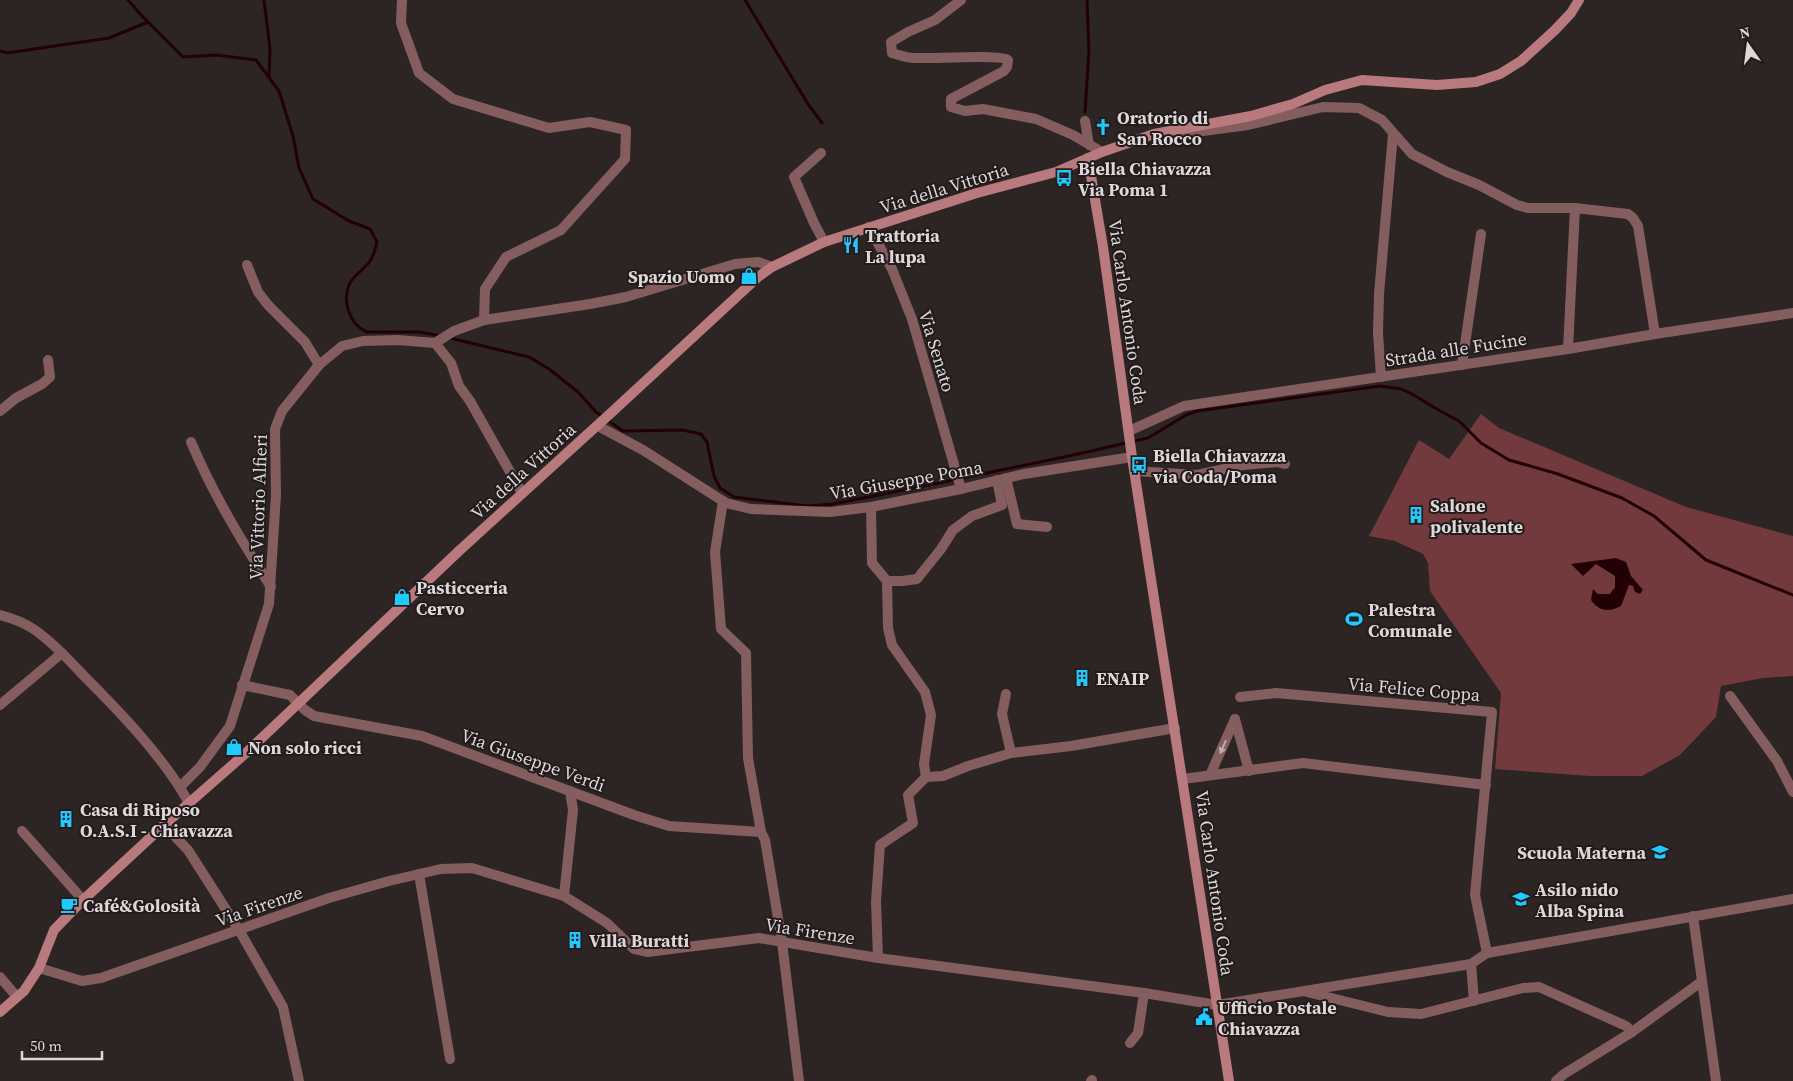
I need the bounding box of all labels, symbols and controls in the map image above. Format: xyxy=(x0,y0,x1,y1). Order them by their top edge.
north arrow xyxy=(1723,20,1773,70)
text: N xyxy=(1737,21,1752,43)
place label: Oratorio di San Rocco xyxy=(1117,105,1208,151)
church icon: Oratorio di San Rocco xyxy=(1093,117,1113,137)
street label: Via della Vittoria xyxy=(876,156,1012,220)
place label: Biella Chiavazza Via Poma 1 xyxy=(1078,156,1212,202)
bus stop icon: Biella Chiavazza Via Poma 1 xyxy=(1054,168,1074,188)
street label: Via Carlo Antonio Coda xyxy=(1103,218,1153,407)
place label: Trattoria La lupa xyxy=(865,223,940,269)
restaurant icon: Trattoria La lupa xyxy=(841,235,861,255)
place label: Spazio Uomo xyxy=(628,264,735,289)
shop icon: Spazio Uomo xyxy=(739,266,759,286)
street label: Via Senato xyxy=(913,307,961,395)
street label: Strada alle Fucine xyxy=(1384,325,1528,373)
street label: Via della Vittoria xyxy=(465,416,582,525)
street label: Via Vittorio Alfieri xyxy=(243,434,273,580)
place label: Biella Chiavazza via Coda/Poma xyxy=(1152,443,1287,489)
street label: Via Giuseppe Poma xyxy=(828,454,985,506)
bus stop icon: Biella Chiavazza via Coda/Poma xyxy=(1129,455,1149,475)
place label: Salone polivalente xyxy=(1430,493,1523,539)
building icon: Salone polivalente xyxy=(1406,505,1426,525)
place label: Pasticceria Cervo xyxy=(416,575,508,621)
shop icon: Pasticceria Cervo xyxy=(392,587,412,607)
place label: Palestra Comunale xyxy=(1368,597,1452,643)
sports icon: Palestra Comunale xyxy=(1344,609,1364,629)
place label: ENAIP xyxy=(1096,666,1149,691)
building icon: ENAIP xyxy=(1072,668,1092,688)
street label: Via Felice Coppa xyxy=(1347,671,1482,707)
street label: Via Giuseppe Verdi xyxy=(457,722,609,798)
place label: Non solo ricci xyxy=(248,735,362,760)
shop icon: Non solo ricci xyxy=(224,737,244,757)
one-way arrow xyxy=(1218,740,1226,754)
street label: Via Carlo Antonio Coda xyxy=(1190,789,1240,978)
place label: Casa di Riposo O.A.S.I - Chiavazza xyxy=(80,797,233,843)
building icon: Casa di Riposo O.A.S.I - Chiavazza xyxy=(56,809,76,829)
place label: Scuola Materna xyxy=(1517,840,1646,865)
school or university icon: Scuola Materna xyxy=(1650,842,1670,862)
place label: Asilo nido Alba Spina xyxy=(1535,877,1624,923)
street label: Via Firenze xyxy=(212,879,306,933)
school or university icon: Asilo nido Alba Spina xyxy=(1511,889,1531,909)
place label: Café&Golosità xyxy=(83,893,201,918)
cafe icon: Café&Golosità xyxy=(59,895,79,915)
street label: Via Firenze xyxy=(763,912,857,950)
place label: Villa Buratti xyxy=(589,928,689,953)
building icon: Villa Buratti xyxy=(565,930,585,950)
place label: Ufficio Postale Chiavazza xyxy=(1218,995,1337,1041)
public building icon: Ufficio Postale Chiavazza xyxy=(1194,1007,1214,1027)
scale bar xyxy=(22,1028,102,1060)
text: 50 m xyxy=(30,1035,62,1056)

